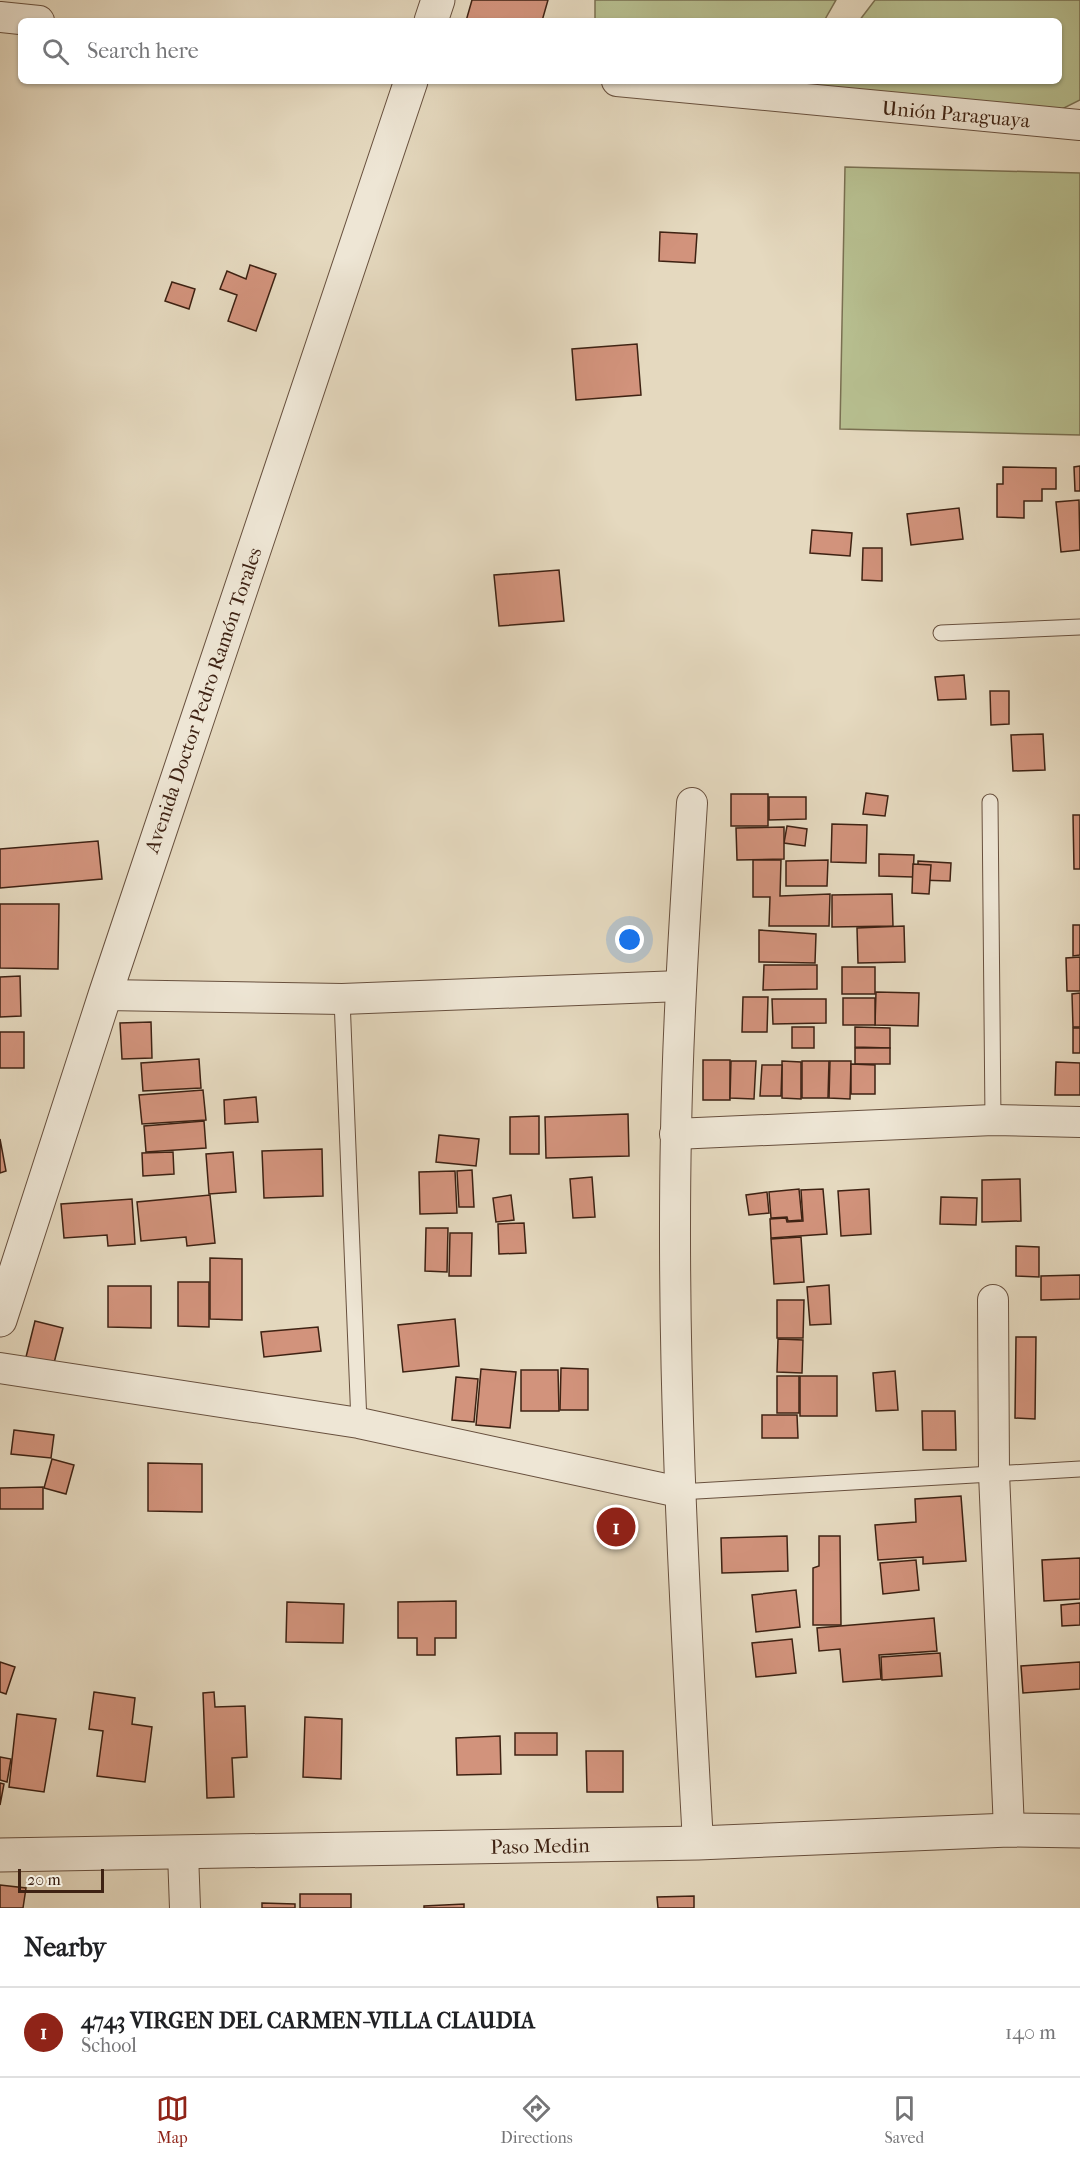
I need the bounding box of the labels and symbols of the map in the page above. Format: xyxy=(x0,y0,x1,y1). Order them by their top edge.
street label: Unión Paraguaya xyxy=(881,97,1032,132)
street label: Avenida Doctor Pedro Ramón Torales xyxy=(140,544,267,857)
your location xyxy=(615,925,644,954)
pin: 1 xyxy=(596,1504,636,1550)
street label: Paso Medin xyxy=(490,1834,590,1859)
scale bar xyxy=(18,1866,104,1894)

